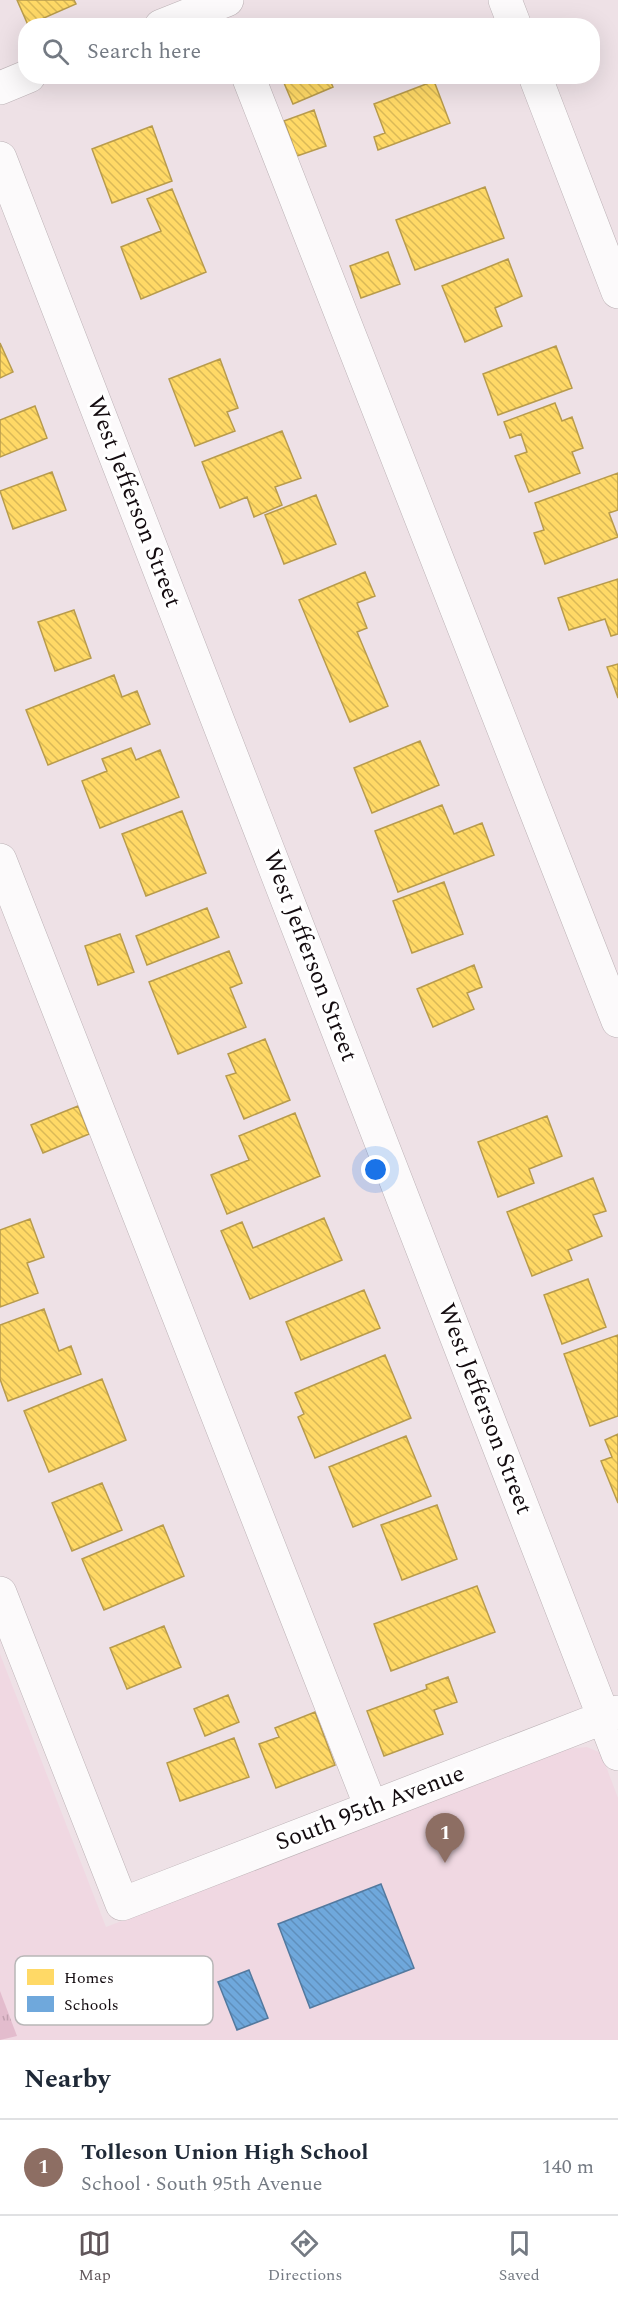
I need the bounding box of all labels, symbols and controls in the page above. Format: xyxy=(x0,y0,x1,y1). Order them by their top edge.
search box xyxy=(18,18,600,84)
icon: search xyxy=(39,35,72,68)
text: Search here xyxy=(87,35,201,68)
street label: West Jefferson Street xyxy=(77,391,191,613)
street label: West Jefferson Street xyxy=(253,845,367,1067)
your location xyxy=(361,1155,390,1184)
street label: West Jefferson Street xyxy=(428,1298,542,1520)
street label: South 95th Avenue xyxy=(270,1755,470,1861)
pin: 1 xyxy=(426,1814,464,1863)
legend xyxy=(15,1956,213,2025)
text: Homes xyxy=(64,1966,114,1990)
text: Schools xyxy=(64,1993,119,2017)
text: Nearby xyxy=(24,2059,110,2099)
text: Tolleson Union High School xyxy=(81,2136,369,2169)
text: 1 xyxy=(38,2152,49,2182)
text: 140 m xyxy=(542,2152,594,2182)
text: School · South 95th Avenue xyxy=(81,2169,322,2199)
tab: Map xyxy=(78,2227,111,2287)
tab: Directions xyxy=(268,2227,342,2287)
tab: Saved xyxy=(499,2227,540,2287)

